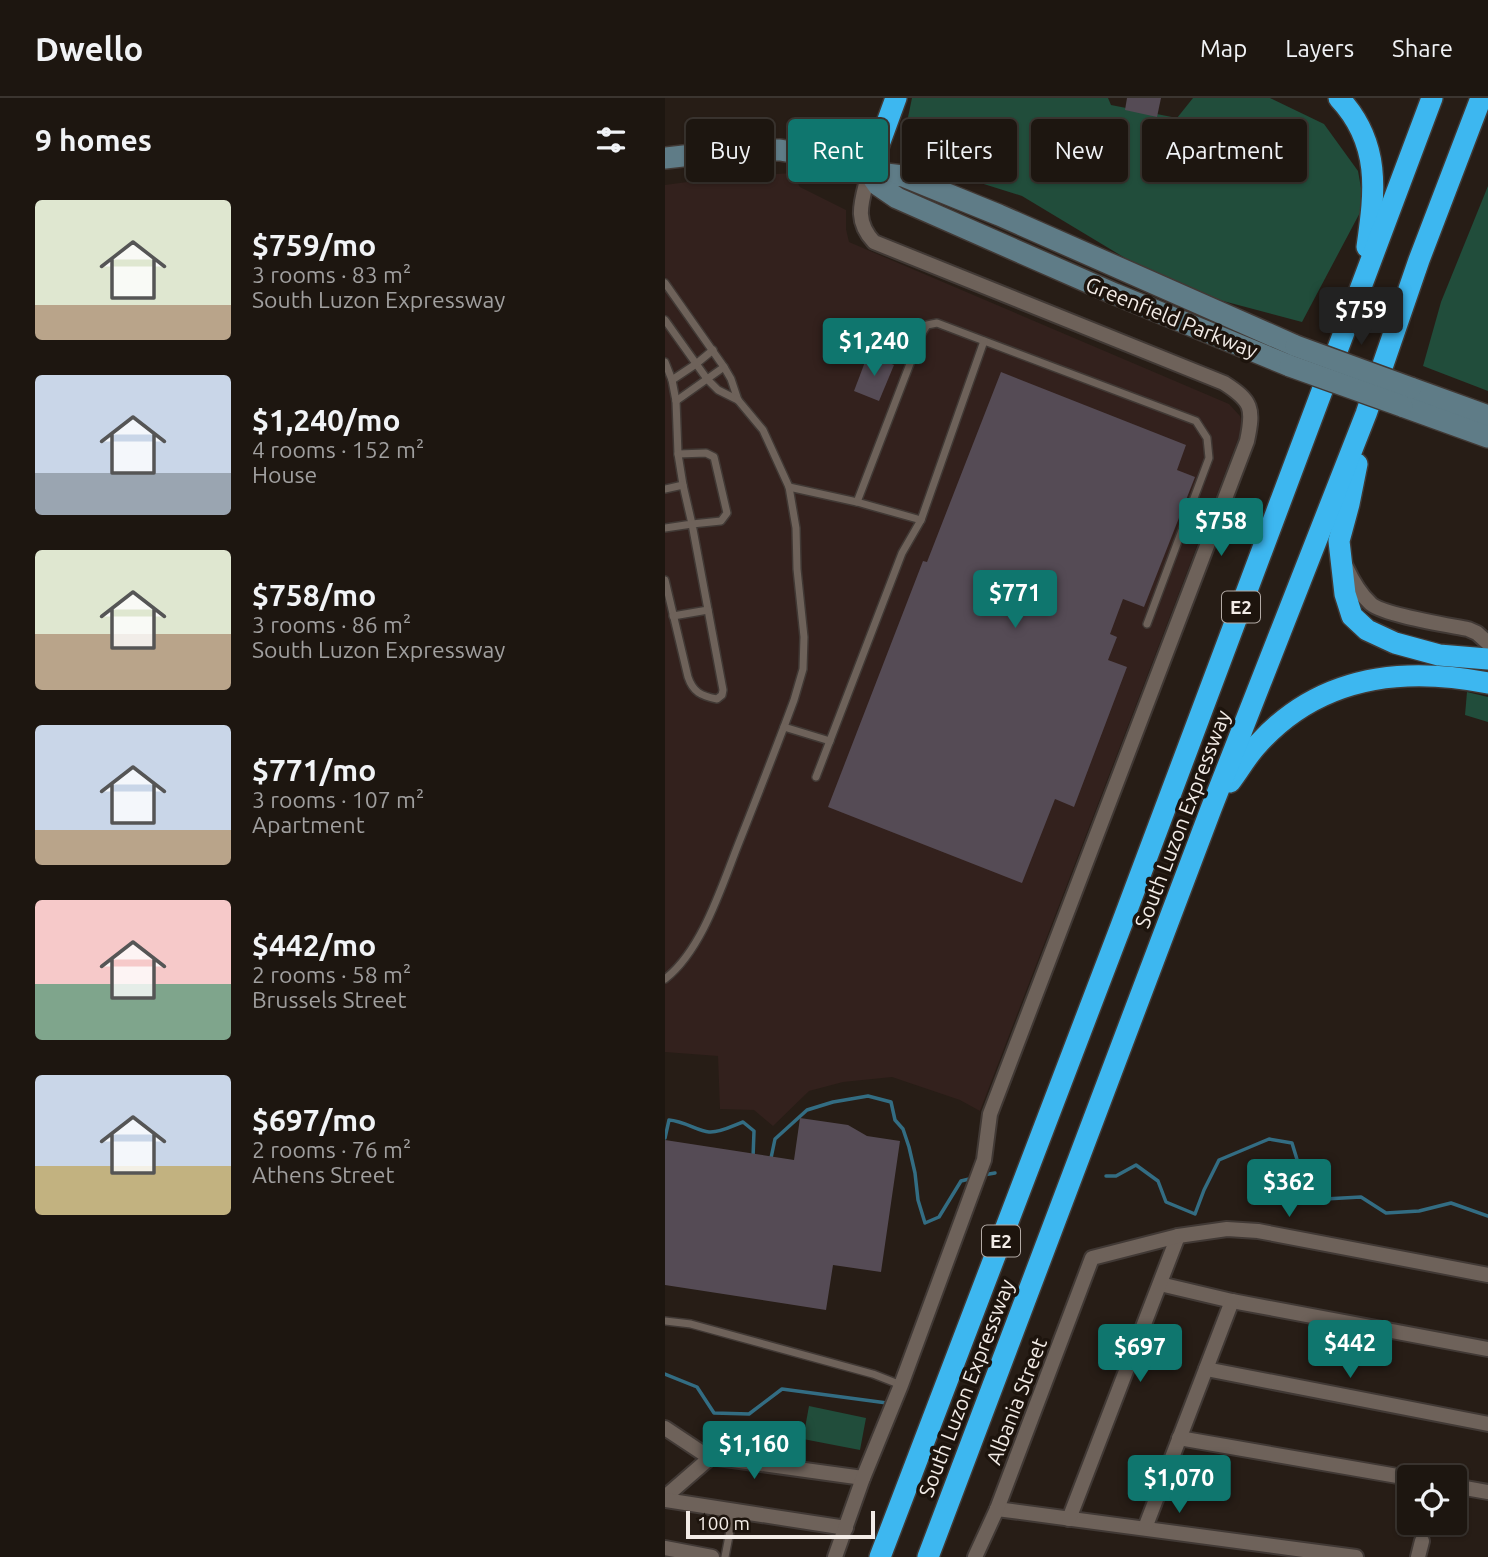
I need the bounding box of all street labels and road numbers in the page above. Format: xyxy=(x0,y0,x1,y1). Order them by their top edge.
street label: Greenfield Parkway xyxy=(1083,272,1261,362)
road number: E2 xyxy=(1222,592,1260,622)
street label: South Luzon Expressway xyxy=(1129,707,1235,931)
road number: E2 xyxy=(982,1226,1020,1256)
street label: South Luzon Expressway xyxy=(913,1276,1019,1500)
street label: Albania Street xyxy=(981,1334,1051,1468)

